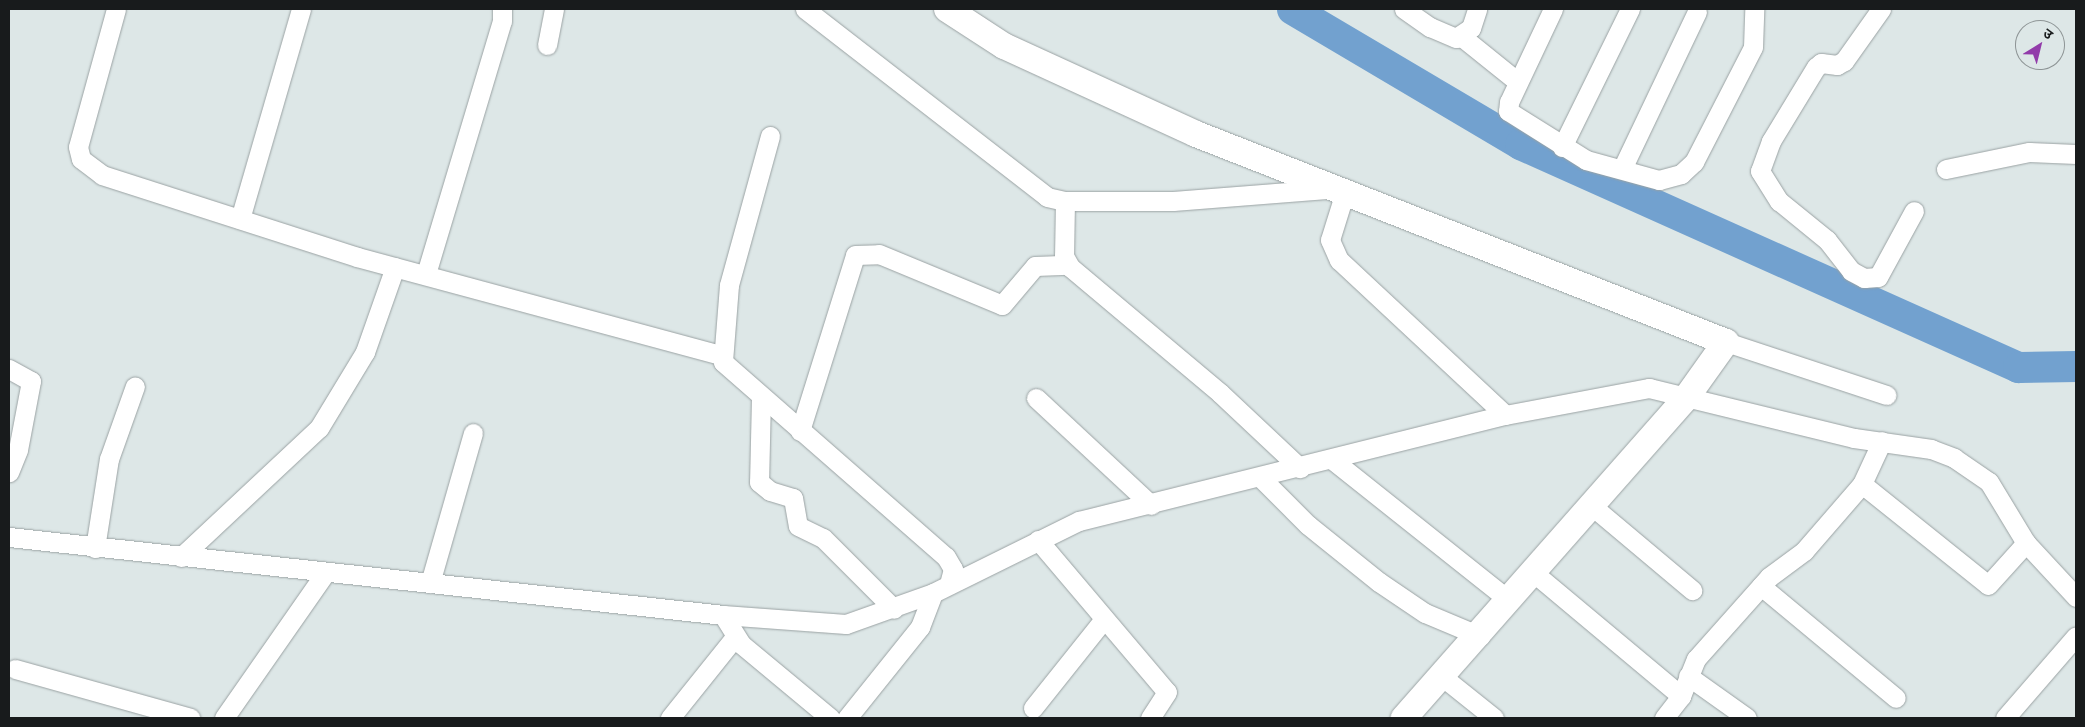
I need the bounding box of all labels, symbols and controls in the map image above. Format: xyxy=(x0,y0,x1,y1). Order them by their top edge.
north arrow xyxy=(2015,20,2065,70)
text: उ xyxy=(2040,24,2057,43)

